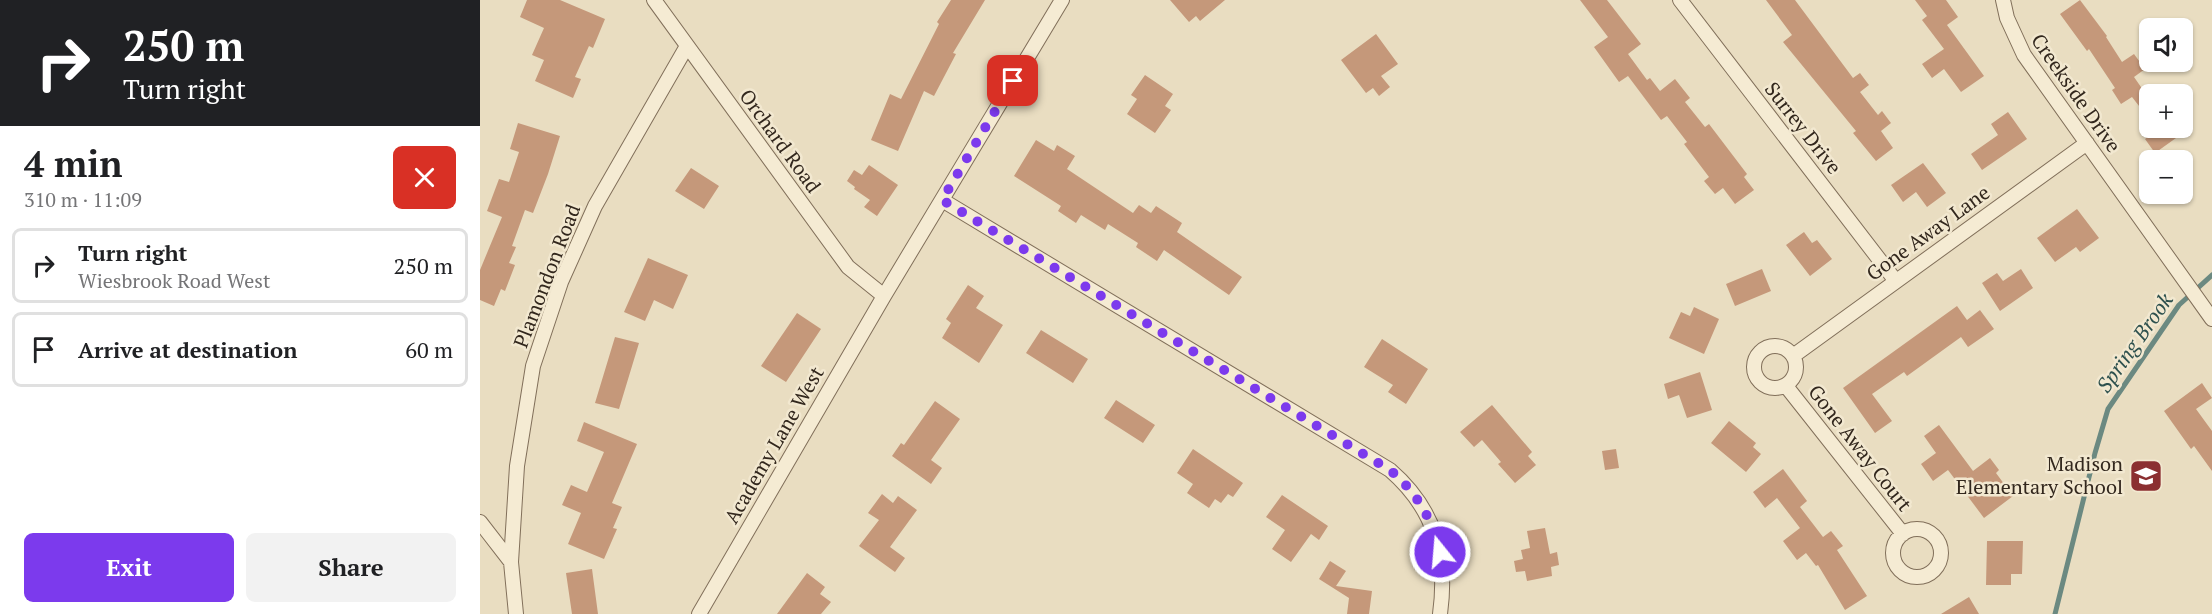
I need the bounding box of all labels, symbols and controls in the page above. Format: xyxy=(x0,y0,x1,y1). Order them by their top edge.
text: 250 m xyxy=(123,17,244,73)
map controls xyxy=(2139,18,2193,204)
button: sound xyxy=(2139,18,2193,72)
icon: right xyxy=(24,24,102,102)
street label: Creekside Drive xyxy=(2025,28,2127,158)
pin xyxy=(987,55,1038,106)
icon: arrive xyxy=(996,64,1029,97)
text: Turn right xyxy=(123,71,246,107)
street label: Surrey Drive xyxy=(1759,76,1848,179)
street label: Orchard Road xyxy=(734,83,827,198)
button: + xyxy=(2139,84,2193,138)
text: 4 min xyxy=(24,140,122,187)
button: close xyxy=(393,146,456,209)
button: − xyxy=(2139,150,2193,204)
street label: Gone Away Lane xyxy=(1861,179,1995,287)
text: 310 m · 11:09 xyxy=(24,186,142,213)
street label: Plamondon Road xyxy=(507,200,586,352)
text: Turn right xyxy=(78,238,187,267)
icon: right xyxy=(27,249,60,282)
text: 250 m xyxy=(393,251,453,280)
text: Wiesbrook Road West xyxy=(78,267,270,294)
water label: Spring Brook xyxy=(2090,286,2179,398)
icon: arrive xyxy=(27,333,60,366)
text: Arrive at destination xyxy=(78,335,297,364)
text: 60 m xyxy=(405,335,453,364)
street label: Academy Lane West xyxy=(718,361,830,528)
street label: Gone Away Court xyxy=(1803,379,1919,517)
place label: Madison Elementary School xyxy=(1956,450,2123,500)
school or university icon: Madison Elementary School xyxy=(2128,458,2164,494)
position arrow xyxy=(1408,520,1472,584)
button: Exit xyxy=(24,533,234,602)
button: Share xyxy=(246,533,456,602)

